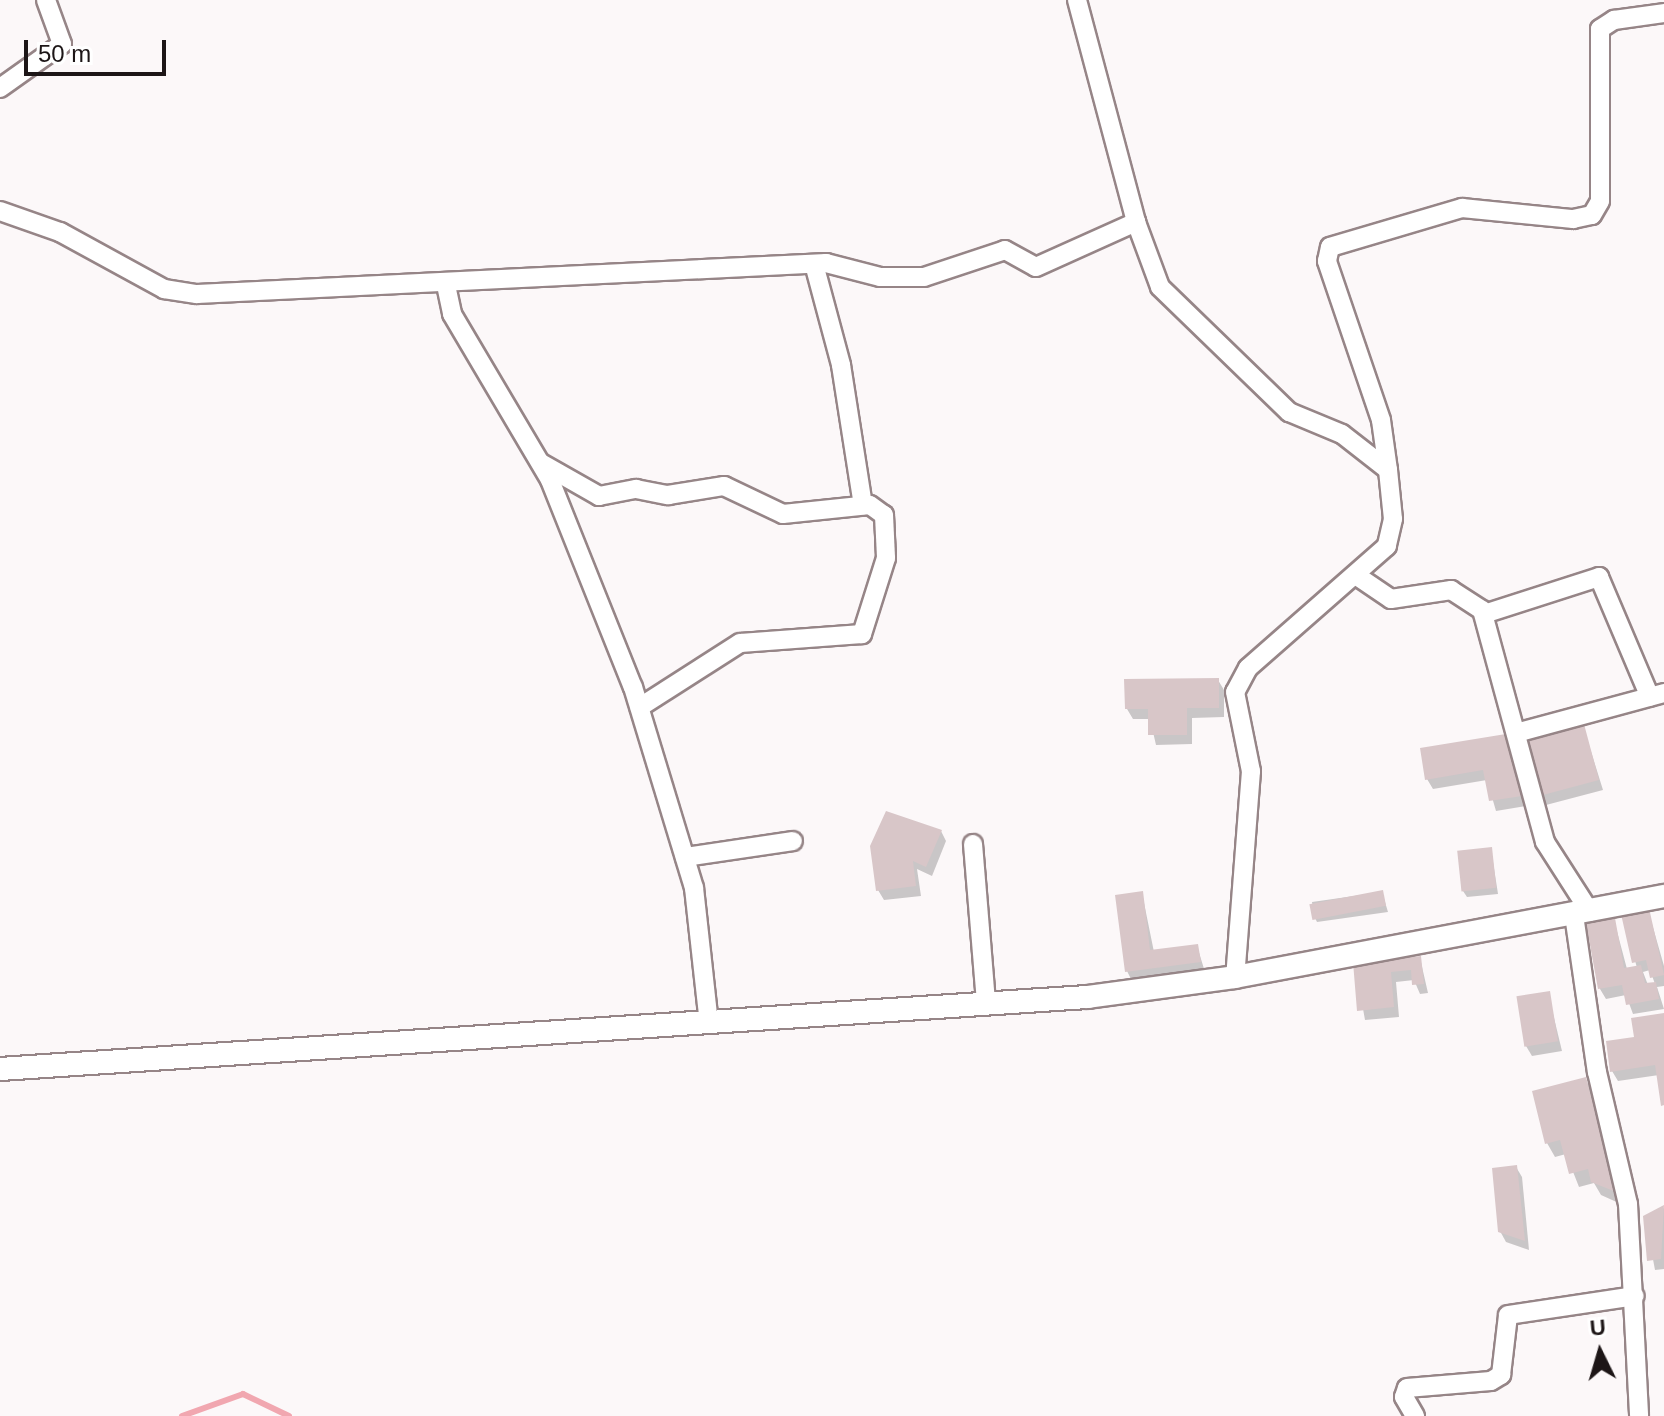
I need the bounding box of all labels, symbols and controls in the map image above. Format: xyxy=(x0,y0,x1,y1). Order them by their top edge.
scale bar xyxy=(28,24,170,74)
text: 50 m xyxy=(38,40,91,67)
north arrow xyxy=(1560,1312,1640,1392)
text: U xyxy=(1589,1314,1607,1341)

